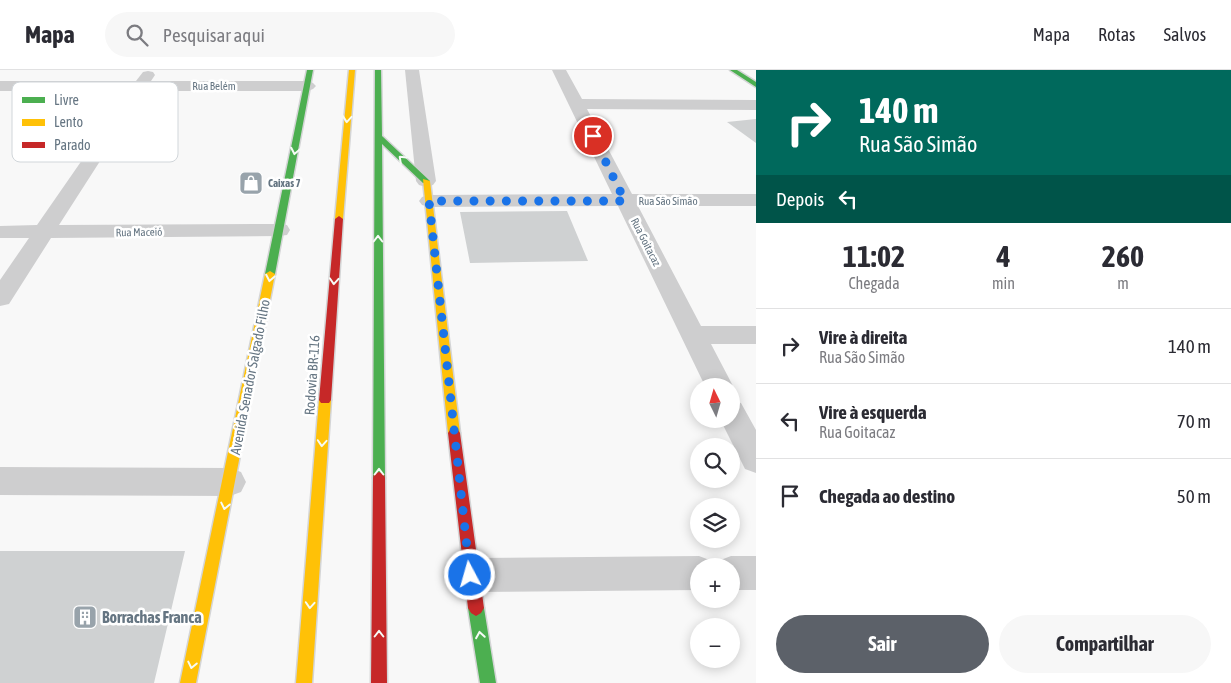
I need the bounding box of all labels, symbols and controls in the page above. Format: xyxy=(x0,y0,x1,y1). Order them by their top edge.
search box xyxy=(105,12,455,57)
text: Mapa xyxy=(25,21,75,48)
icon: search xyxy=(123,21,151,49)
text: Pesquisar aqui xyxy=(163,24,265,46)
text: Mapa xyxy=(1033,24,1070,45)
text: Rotas xyxy=(1098,24,1135,45)
text: Salvos xyxy=(1163,24,1206,45)
street label: Rua Belém xyxy=(192,80,236,92)
legend xyxy=(12,82,178,162)
icon: right xyxy=(776,90,841,155)
text: 140 m xyxy=(859,90,938,130)
text: Livre xyxy=(54,92,79,108)
text: Lento xyxy=(54,114,83,130)
one-way arrow xyxy=(342,115,353,123)
pin xyxy=(572,115,614,157)
icon: arrive xyxy=(579,122,607,150)
text: Rua São Simão xyxy=(859,131,977,157)
text: Parado xyxy=(54,137,91,153)
one-way arrow xyxy=(290,147,301,155)
one-way arrow xyxy=(399,156,408,165)
shop icon: Caixas 7 xyxy=(238,170,264,196)
place label: Caixas 7 xyxy=(268,177,301,189)
icon: left xyxy=(834,185,862,213)
text: Depois xyxy=(776,188,824,210)
street label: Rua São Simão xyxy=(638,195,698,207)
street label: Rua Goitacaz xyxy=(629,216,663,268)
street label: Rua Maceió xyxy=(116,226,162,238)
one-way arrow xyxy=(373,235,383,243)
text: 11:02 xyxy=(843,239,905,273)
text: 4 xyxy=(996,239,1011,273)
text: 260 xyxy=(1102,239,1144,273)
one-way arrow xyxy=(265,274,275,282)
text: Chegada xyxy=(848,274,900,292)
text: min xyxy=(992,274,1015,292)
text: m xyxy=(1117,274,1129,292)
one-way arrow xyxy=(329,277,340,285)
street label: Avenida Senador Salgado Filho xyxy=(227,298,273,456)
text: Vire à direita xyxy=(819,326,907,348)
icon: right xyxy=(776,332,804,360)
street label: Rodovia BR-116 xyxy=(301,334,323,416)
text: 140 m xyxy=(1168,335,1211,357)
text: Rua São Simão xyxy=(819,348,905,366)
north arrow xyxy=(690,378,740,428)
map controls xyxy=(690,378,740,668)
text: Vire à esquerda xyxy=(819,401,927,423)
icon: left xyxy=(776,407,804,435)
text: 70 m xyxy=(1177,410,1211,432)
text: Rua Goitacaz xyxy=(819,423,895,441)
button: search xyxy=(690,438,740,488)
one-way arrow xyxy=(317,439,328,447)
one-way arrow xyxy=(374,468,384,476)
icon: arrive xyxy=(776,482,804,510)
text: Chegada ao destino xyxy=(819,485,955,507)
text: 50 m xyxy=(1177,485,1211,507)
button: layers xyxy=(690,498,740,548)
one-way arrow xyxy=(220,502,230,511)
position arrow xyxy=(443,548,495,600)
button: + xyxy=(690,558,740,608)
one-way arrow xyxy=(305,601,316,609)
building icon: Borrachas Franca xyxy=(72,604,98,630)
place label: Borrachas Franca xyxy=(102,608,202,626)
button: Sair xyxy=(776,615,989,673)
button: Compartilhar xyxy=(999,615,1211,673)
button: − xyxy=(690,618,740,668)
one-way arrow xyxy=(374,630,384,638)
one-way arrow xyxy=(475,631,485,639)
one-way arrow xyxy=(187,661,197,670)

